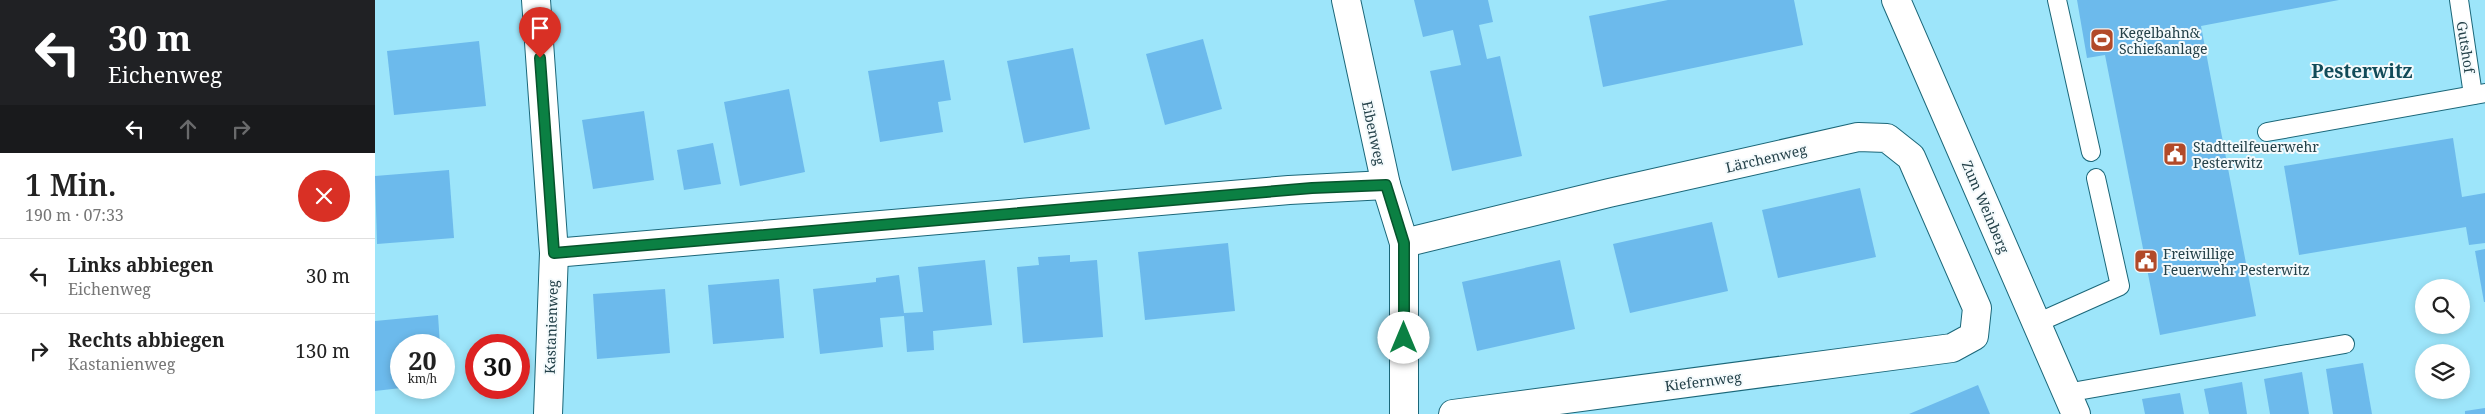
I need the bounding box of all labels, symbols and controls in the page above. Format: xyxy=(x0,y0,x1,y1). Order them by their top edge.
pin xyxy=(519,7,561,58)
text: 30 m xyxy=(108,14,191,61)
icon: arrive xyxy=(526,14,554,42)
icon: left xyxy=(25,20,90,85)
street label: Gutshof xyxy=(2453,20,2480,76)
place label: Kegelbahn& Schießanlage xyxy=(2119,23,2208,58)
sports icon: Kegelbahn& Schießanlage xyxy=(2089,27,2115,53)
district label: Pesterwitz xyxy=(2311,58,2413,84)
text: Eichenweg xyxy=(108,59,222,89)
street label: Eibenweg xyxy=(1358,99,1390,167)
icon: left xyxy=(121,115,149,143)
icon: ahead xyxy=(174,115,202,143)
icon: right xyxy=(227,115,255,143)
place label: Stadtteilfeuerwehr Pesterwitz xyxy=(2193,137,2319,172)
street label: Lärchenweg xyxy=(1724,139,1809,177)
public building icon: Stadtteilfeuerwehr Pesterwitz xyxy=(2162,141,2188,167)
street label: Zum Weinberg xyxy=(1958,158,2014,257)
text: 1 Min. xyxy=(25,164,116,205)
button: close xyxy=(298,170,350,222)
text: 190 m · 07:33 xyxy=(25,204,124,226)
place label: Freiwillige Feuerwehr Pesterwitz xyxy=(2163,244,2310,279)
public building icon: Freiwillige Feuerwehr Pesterwitz xyxy=(2133,248,2159,274)
text: Links abbiegen xyxy=(68,252,214,278)
icon: left xyxy=(25,262,53,290)
text: 30 m xyxy=(306,263,350,289)
text: Eichenweg xyxy=(68,278,151,300)
street label: Kastanienweg xyxy=(540,279,562,374)
map controls xyxy=(2415,279,2470,399)
button: search xyxy=(2415,279,2470,334)
position arrow xyxy=(1377,311,1429,363)
text: Rechts abbiegen xyxy=(68,327,225,353)
speed limit sign: 30 xyxy=(465,334,530,399)
icon: right xyxy=(25,337,53,365)
text: 130 m xyxy=(295,338,350,364)
text: 20 xyxy=(408,343,437,377)
button: layers xyxy=(2415,344,2470,399)
text: Kastanienweg xyxy=(68,353,175,375)
street label: Kiefernweg xyxy=(1664,367,1743,395)
text: km/h xyxy=(408,370,437,387)

